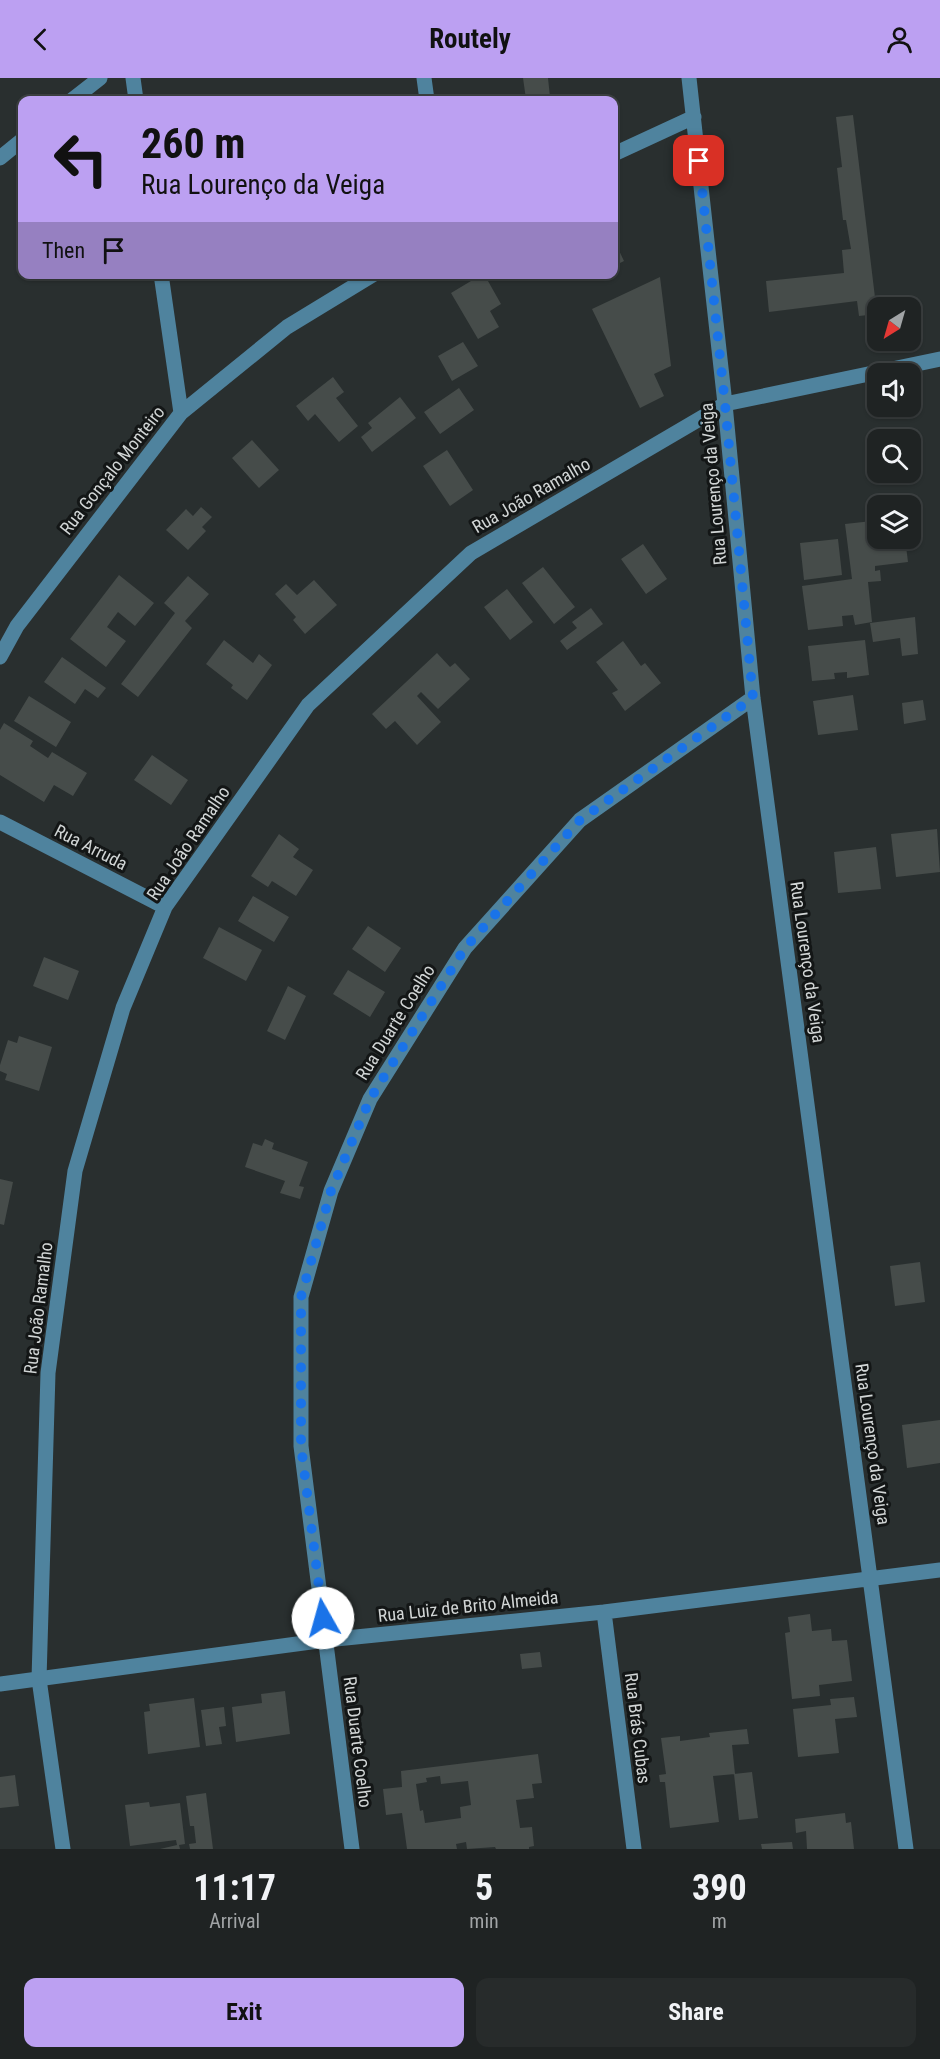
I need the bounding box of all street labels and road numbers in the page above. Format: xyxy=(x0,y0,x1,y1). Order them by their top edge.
street label: Rua Gonçalo Monteiro xyxy=(55,402,169,538)
street label: Rua Lourenço da Veiga xyxy=(695,402,731,566)
street label: Rua João Ramalho xyxy=(468,453,594,537)
street label: Rua João Ramalho xyxy=(142,782,234,904)
street label: Rua Arruda xyxy=(51,820,131,874)
street label: Rua Lourenço da Veiga xyxy=(786,880,830,1044)
street label: Rua Duarte Coelho xyxy=(351,960,439,1084)
street label: Rua João Ramalho xyxy=(19,1241,57,1375)
street label: Rua Lourenço da Veiga xyxy=(851,1362,895,1526)
street label: Rua Luiz de Brito Almeida xyxy=(377,1586,559,1626)
street label: Rua Brás Cubas xyxy=(621,1671,655,1785)
street label: Rua Duarte Coelho xyxy=(340,1675,376,1809)

